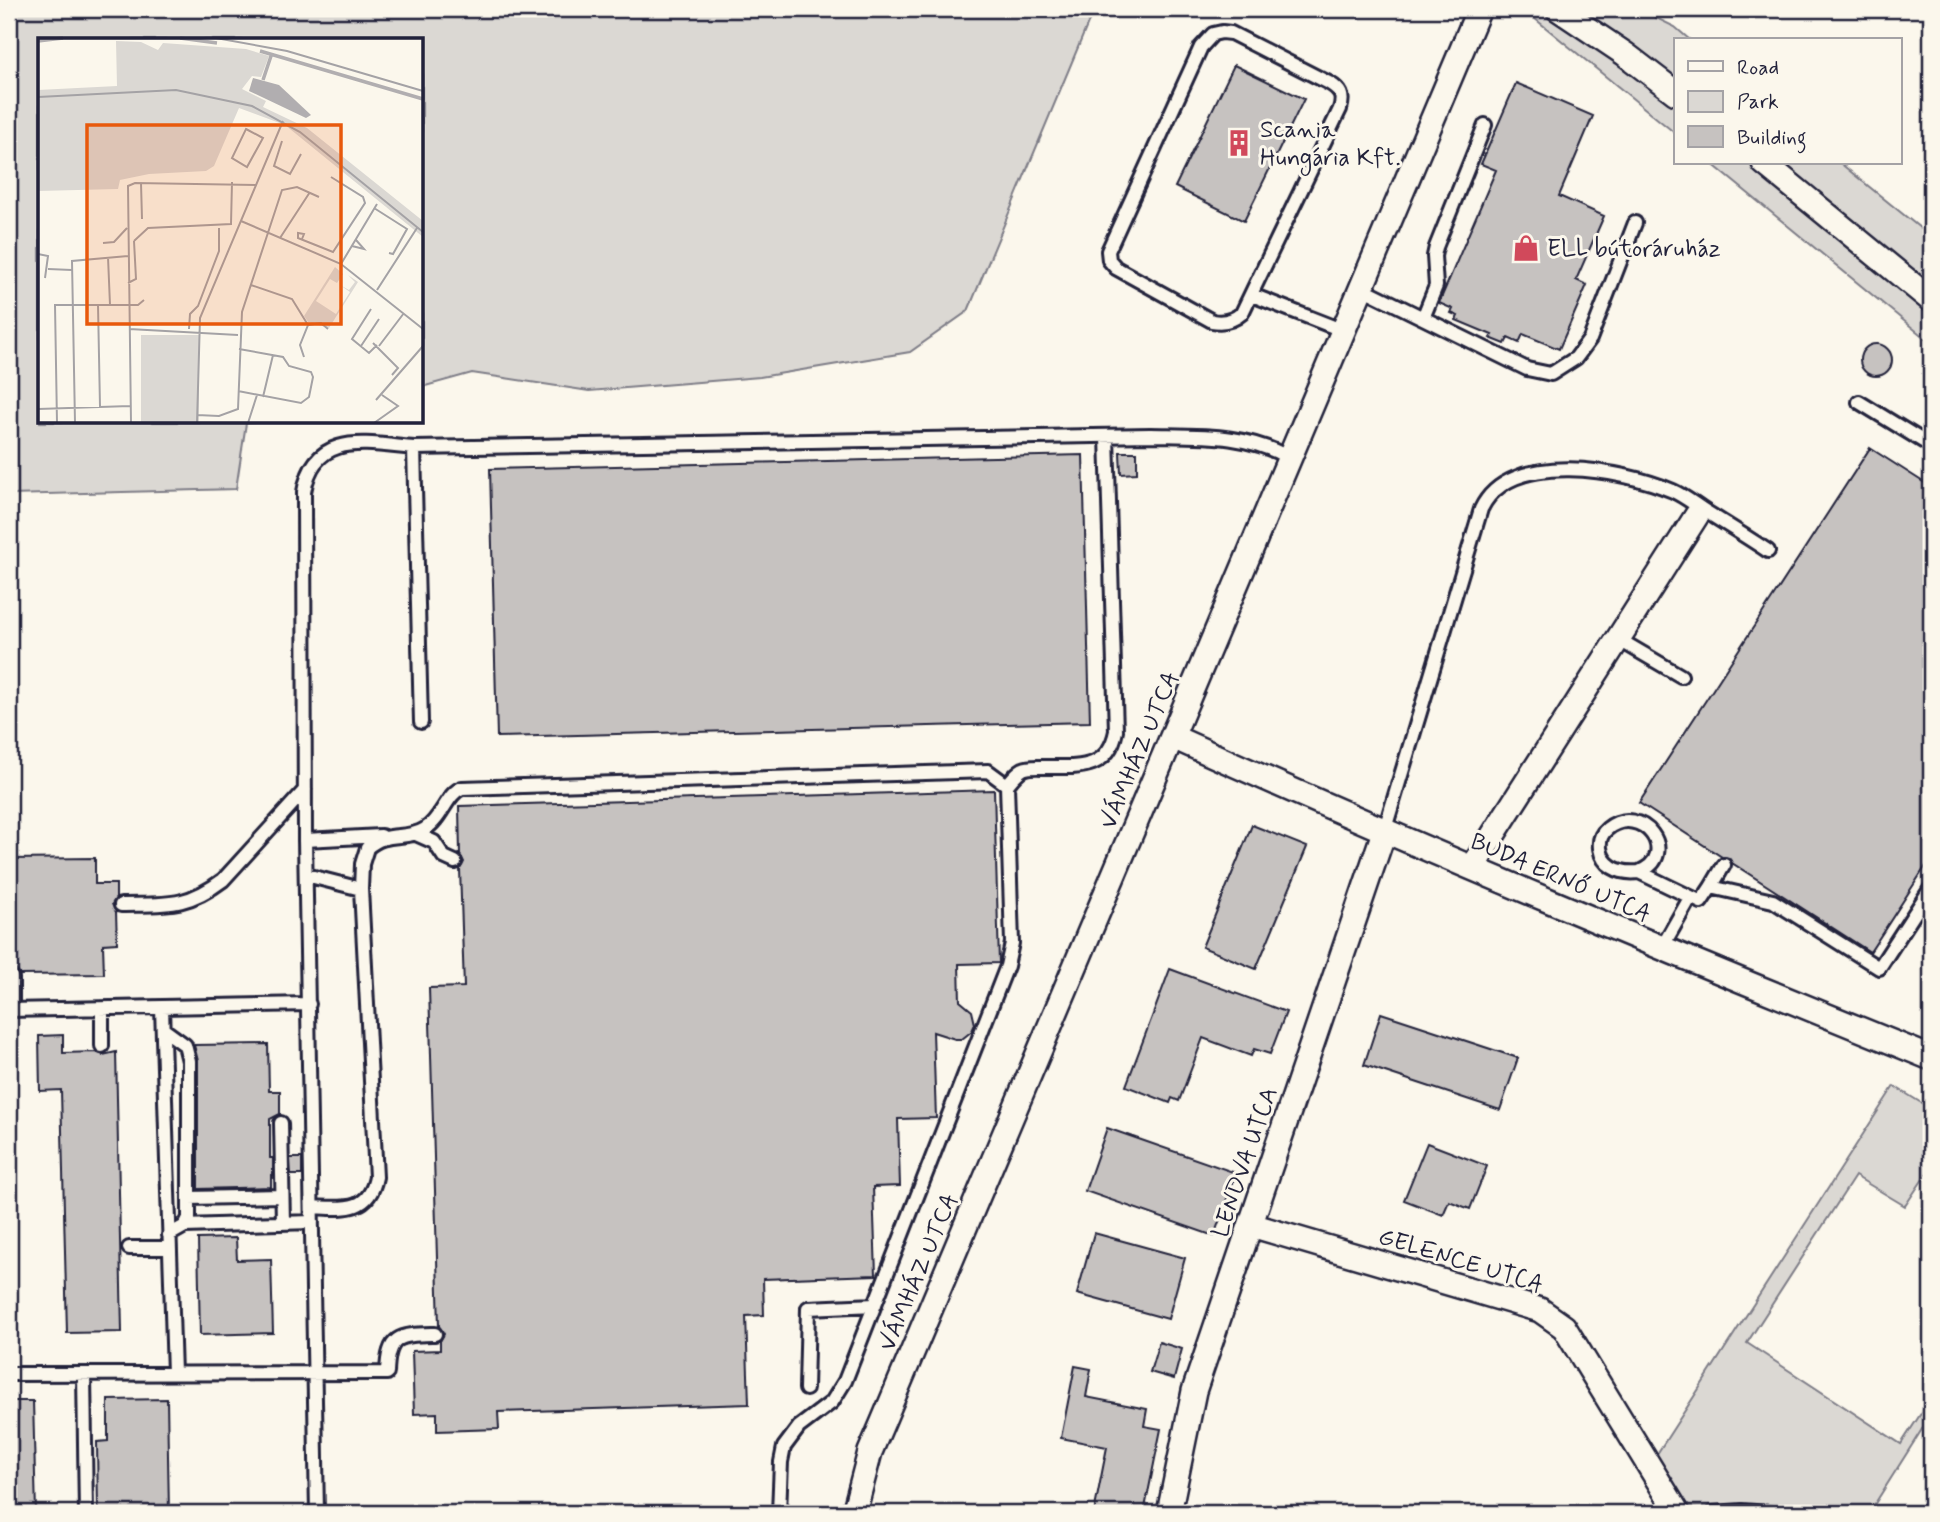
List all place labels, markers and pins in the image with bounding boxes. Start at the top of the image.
place label: Scania Hungária Kft. [1260,115,1400,176]
building icon: Scania Hungária Kft. [1224,128,1254,158]
shop icon: ELL bútoráruház [1511,233,1541,263]
place label: ELL bútoráruház [1547,234,1721,265]

